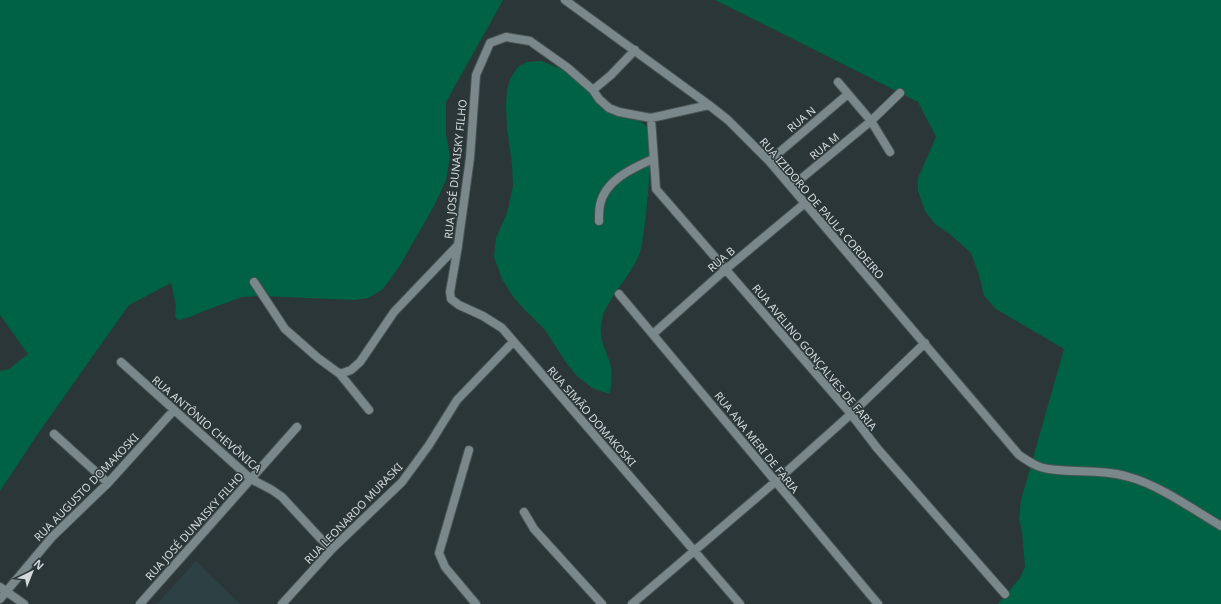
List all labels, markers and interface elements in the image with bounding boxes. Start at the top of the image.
street label: RUA JOSÉ DUNAISKY FILHO [440,98,470,240]
street label: RUA N [784,103,818,135]
street label: RUA M [806,129,842,163]
street label: RUA IZIDORO DE PAULA CORDEIRO [756,134,888,282]
street label: RUA B [704,243,738,275]
street label: RUA AVELINO GONÇALVES DE FARIA [749,281,881,434]
street label: RUA SIMÃO DOMAKOSKI [544,363,640,469]
street label: RUA ANTÔNIO CHEVÔNICA [149,372,266,476]
street label: RUA ANA MERI DE FARIA [711,388,803,497]
street label: RUA AUGUSTO DOMAKOSKI [30,430,142,544]
street label: RUA LEONARDO MURASKI [301,459,406,567]
street label: RUA JOSÉ DUNAISKY FILHO [141,469,247,583]
north arrow [12,552,52,592]
text: N [31,556,48,573]

